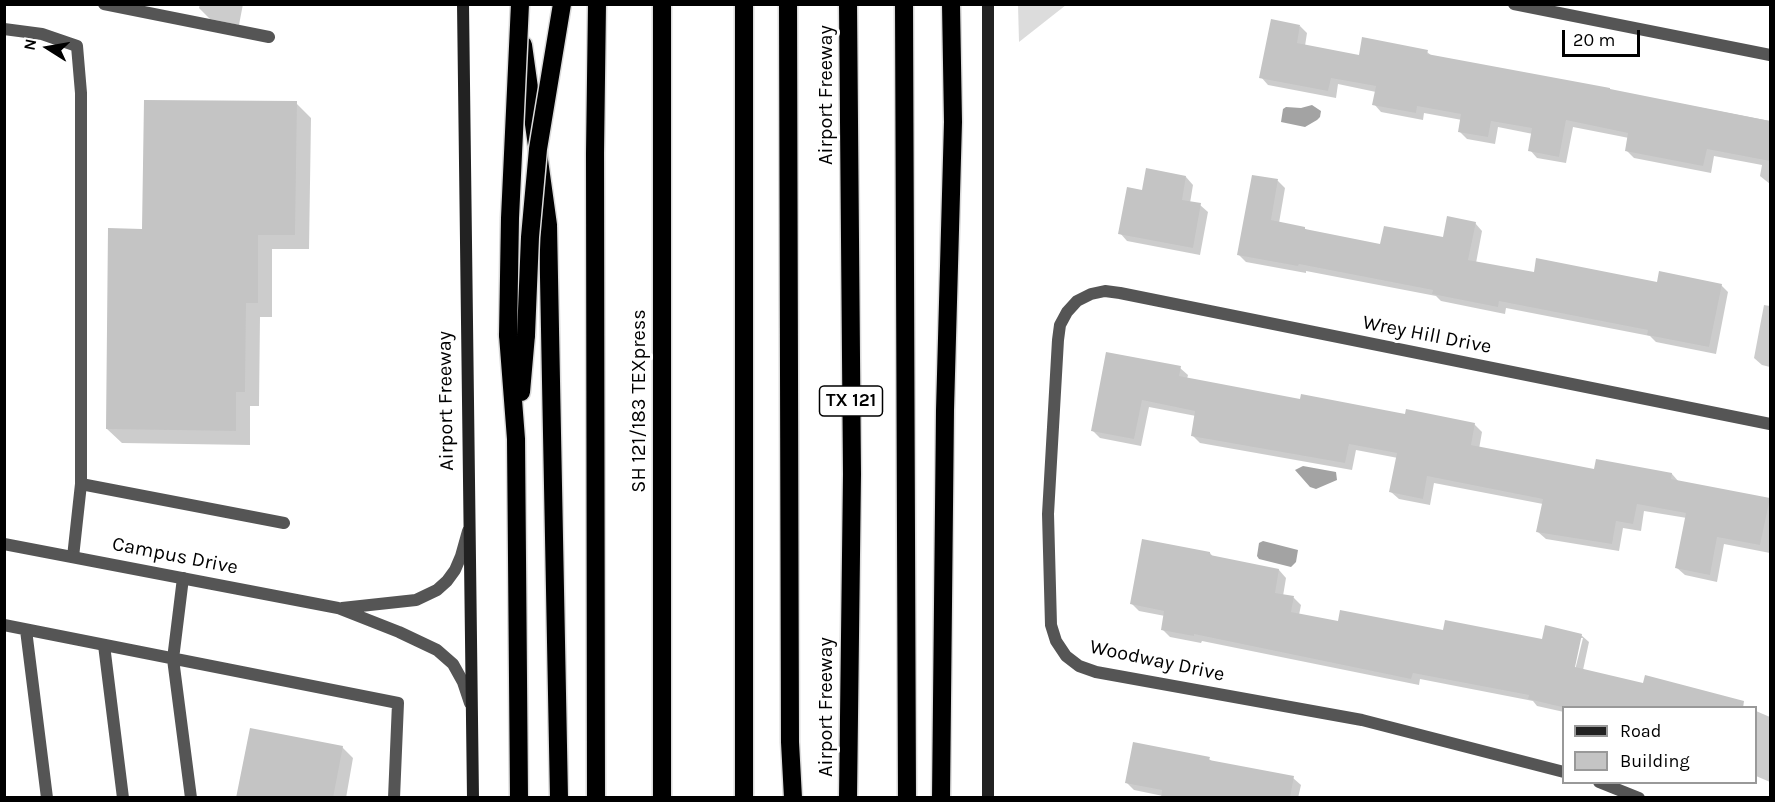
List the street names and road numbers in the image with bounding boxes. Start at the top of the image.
street label: Airport Freeway [814,25,838,165]
street label: SH 121/183 TEXpress [627,309,651,493]
street label: Wrey Hill Drive [1361,311,1493,359]
street label: Airport Freeway [433,331,459,471]
road number: TX 121 [820,386,882,416]
street label: Campus Drive [110,532,240,580]
street label: Woodway Drive [1087,635,1227,687]
street label: Airport Freeway [814,637,838,777]

